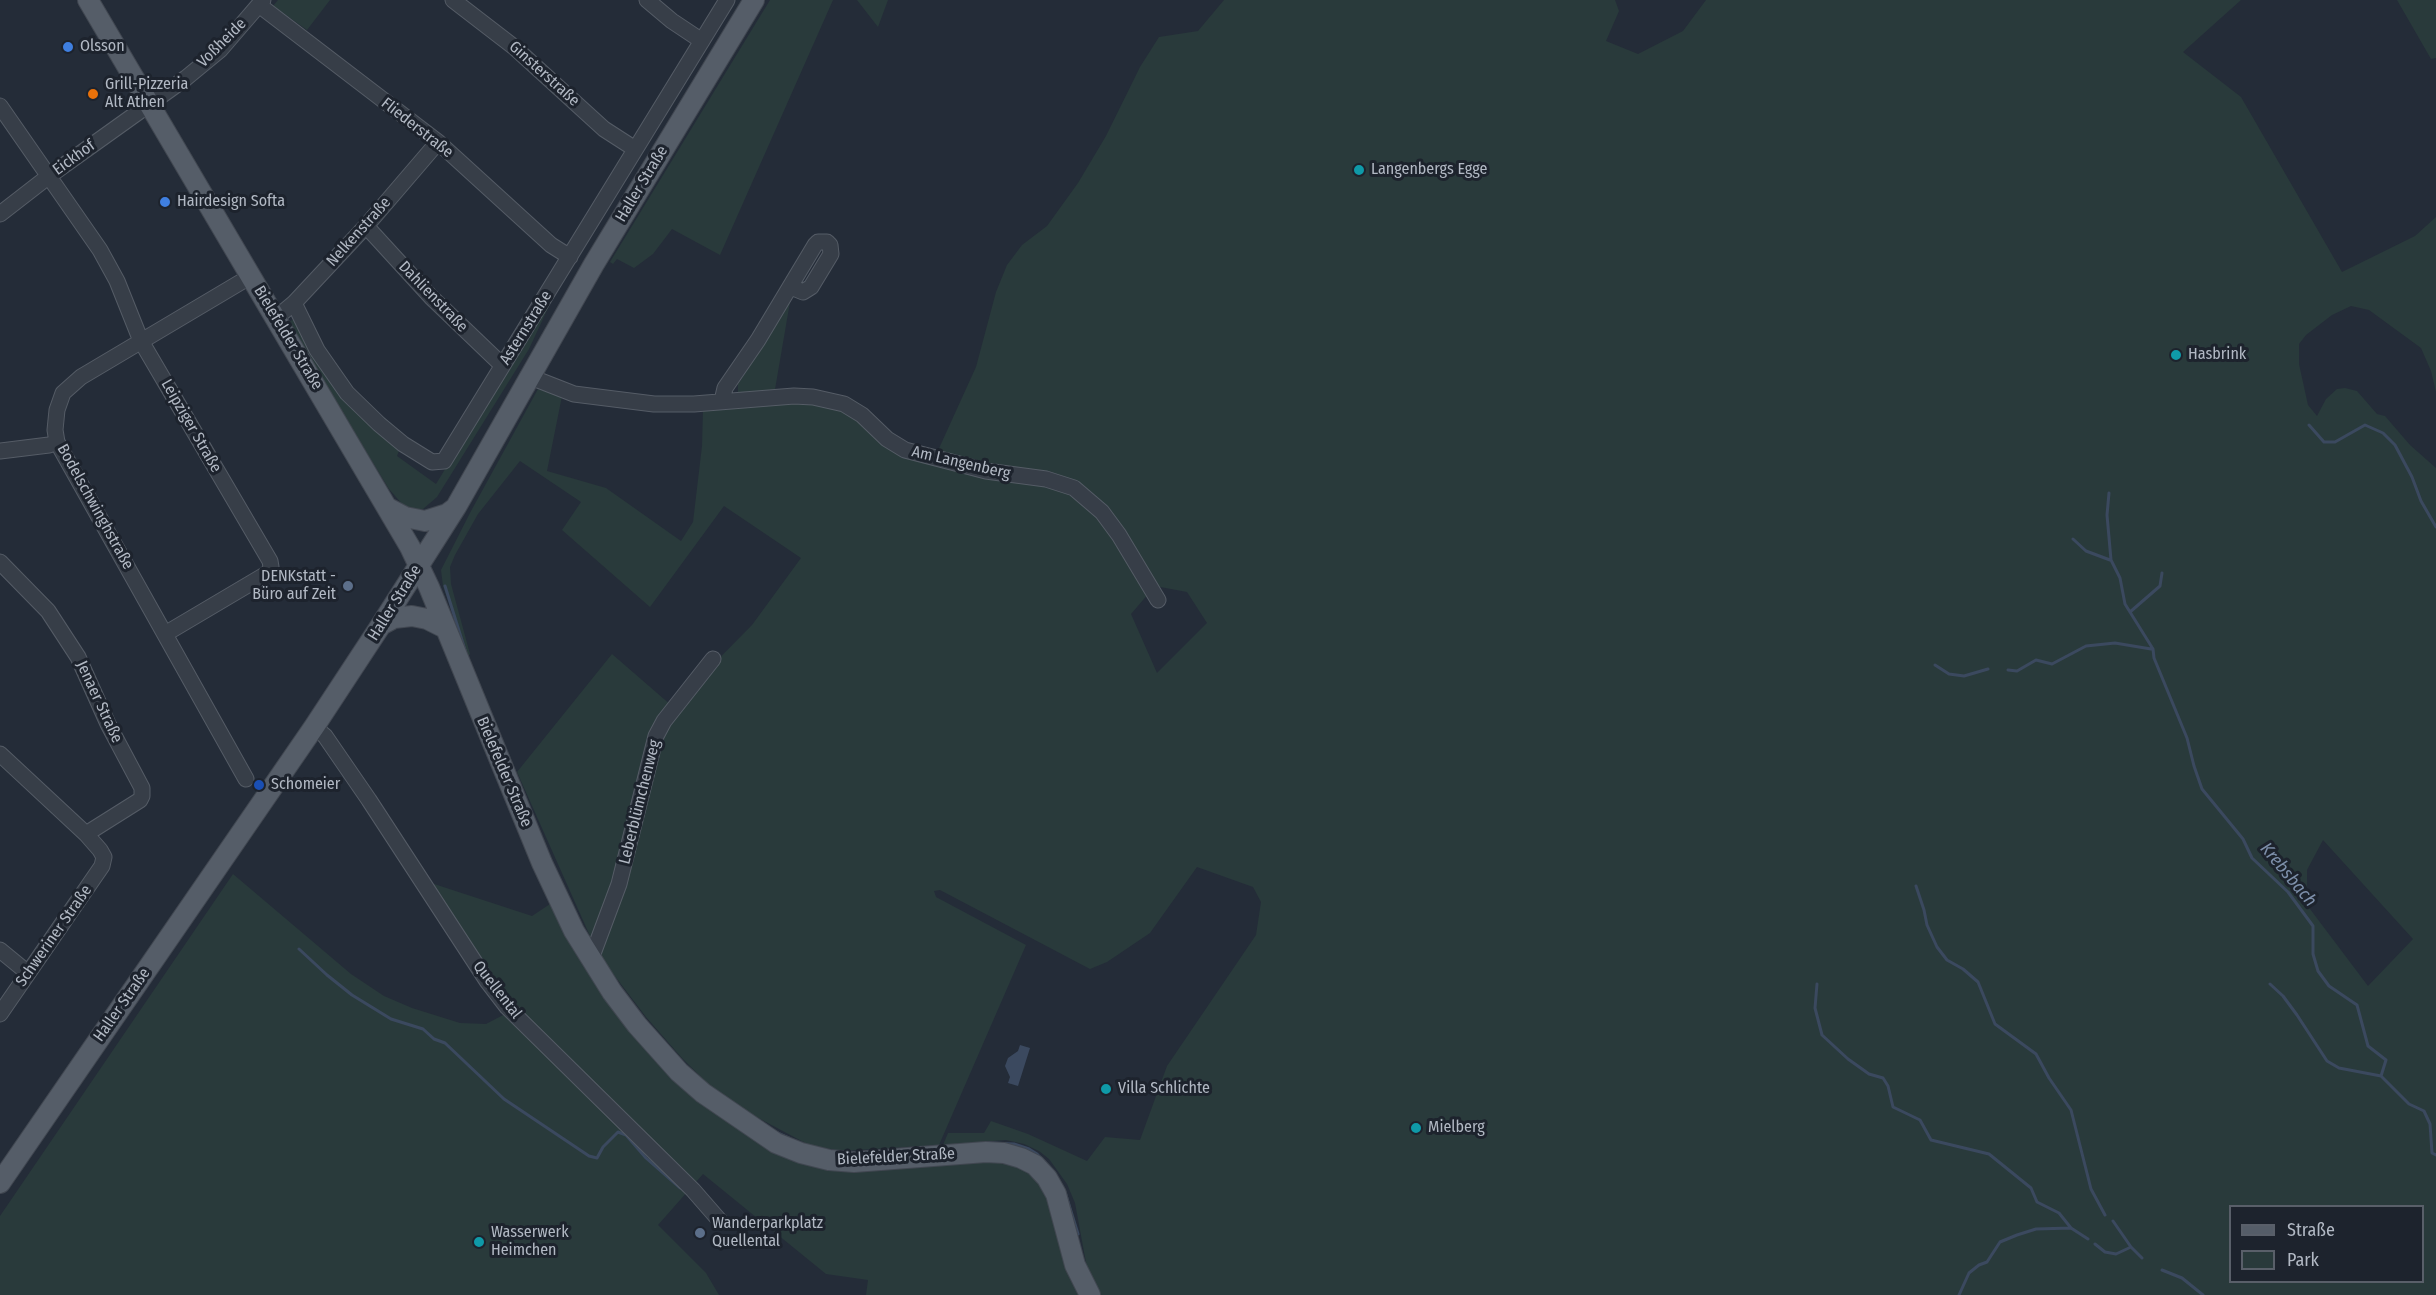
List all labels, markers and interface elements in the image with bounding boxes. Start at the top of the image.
street label: Voßheide [193,14,251,72]
place label: Olsson [80,37,125,57]
street label: Ginsterstraße [505,37,583,111]
marker: Olsson [61,40,75,54]
place label: Grill-Pizzeria Alt Athen [105,75,188,113]
marker: Grill-Pizzeria Alt Athen [86,87,100,101]
street label: Fliederstraße [377,94,457,162]
street label: Eickhof [49,136,99,180]
street label: Haller Straße [612,142,672,226]
place label: Langenbergs Egge [1371,160,1487,180]
marker: Langenbergs Egge [1352,163,1366,177]
place label: Hairdesign Softa [177,192,285,212]
street label: Nelkenstraße [323,193,395,271]
marker: Hairdesign Softa [158,195,172,209]
street label: Dahlienstraße [394,257,472,337]
street label: Bielefelder Straße [249,283,327,393]
street label: Asternstraße [496,287,556,369]
place label: Hasbrink [2188,345,2246,365]
marker: Hasbrink [2169,348,2183,362]
street label: Leipziger Straße [157,376,225,476]
street label: Bodelschwinghstraße [53,441,137,573]
street label: Am Langenberg [910,442,1012,484]
street label: Haller Straße [364,562,426,644]
place label: DENKstatt - Büro auf Zeit [252,567,336,605]
marker: DENKstatt - Büro auf Zeit [341,579,355,593]
street label: Jenaer Straße [72,658,126,746]
street label: Bielefelder Straße [472,714,536,830]
street label: Leberblümchenweg [615,738,665,866]
place label: Schomeier [271,775,340,795]
marker: Schomeier [252,778,266,792]
water label: Krebsbach [2255,839,2321,911]
street label: Schweriner Straße [12,882,96,990]
street label: Quellental [468,957,526,1023]
street label: Haller Straße [90,964,154,1046]
place label: Villa Schlichte [1118,1079,1210,1099]
marker: Villa Schlichte [1099,1082,1113,1096]
place label: Mielberg [1428,1118,1485,1138]
marker: Mielberg [1409,1121,1423,1135]
street label: Bielefelder Straße [837,1144,955,1170]
legend [2229,1205,2424,1283]
place label: Wanderparkplatz Quellental [712,1214,823,1252]
text: Straße [2287,1219,2335,1241]
place label: Wasserwerk Heimchen [491,1223,569,1261]
marker: Wanderparkplatz Quellental [693,1226,707,1240]
marker: Wasserwerk Heimchen [472,1235,486,1249]
text: Park [2287,1249,2319,1271]

